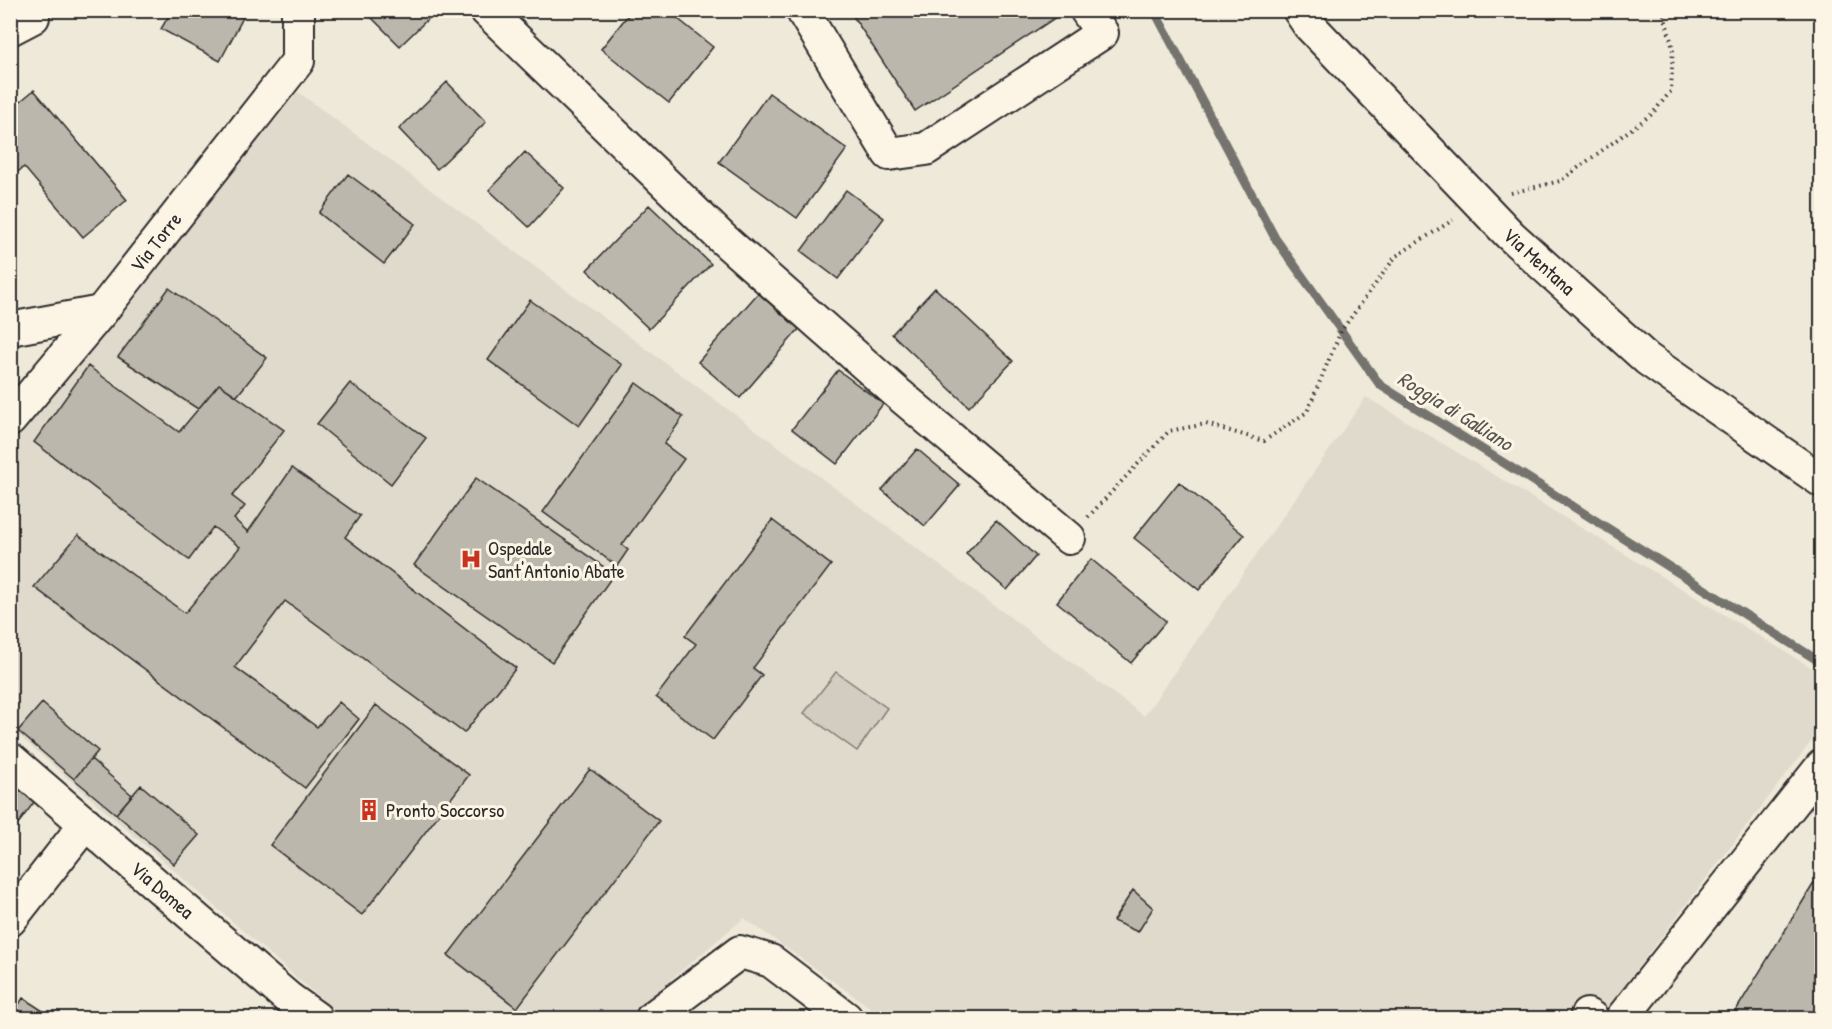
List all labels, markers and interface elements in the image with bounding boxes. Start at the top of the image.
street label: Via Torre [123,206,187,277]
street label: Via Mentana [1498,221,1582,301]
water label: Roggia di Galliano [1392,364,1520,458]
place label: Ospedale Sant'Antonio Abate [488,534,625,584]
hospital icon: Ospedale Sant'Antonio Abate [459,547,483,571]
place label: Pronto Soccorso [386,796,504,823]
building icon: Pronto Soccorso [357,798,381,822]
street label: Via Domea [125,855,200,924]

